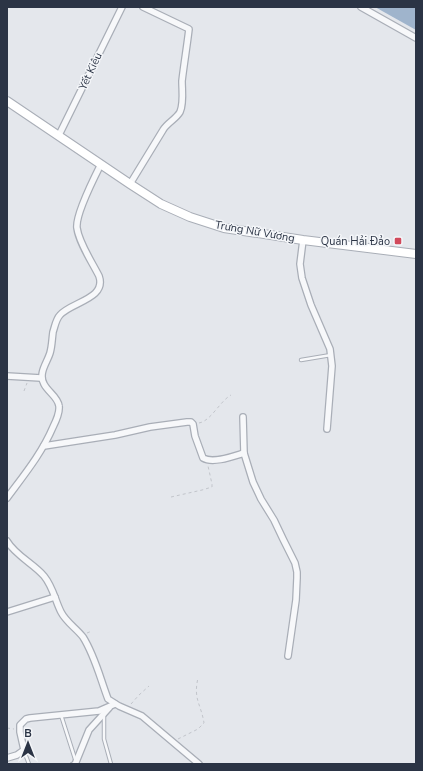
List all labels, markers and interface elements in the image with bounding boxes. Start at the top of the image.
street label: Yết Kiêu [75,50,106,93]
street label: Trưng Nữ Vương [214,217,296,246]
place label: Quán Hải Đảo [321,234,390,249]
marker: Quán Hải Đảo [393,236,403,246]
north arrow [8,723,48,763]
text: B [24,726,32,741]

